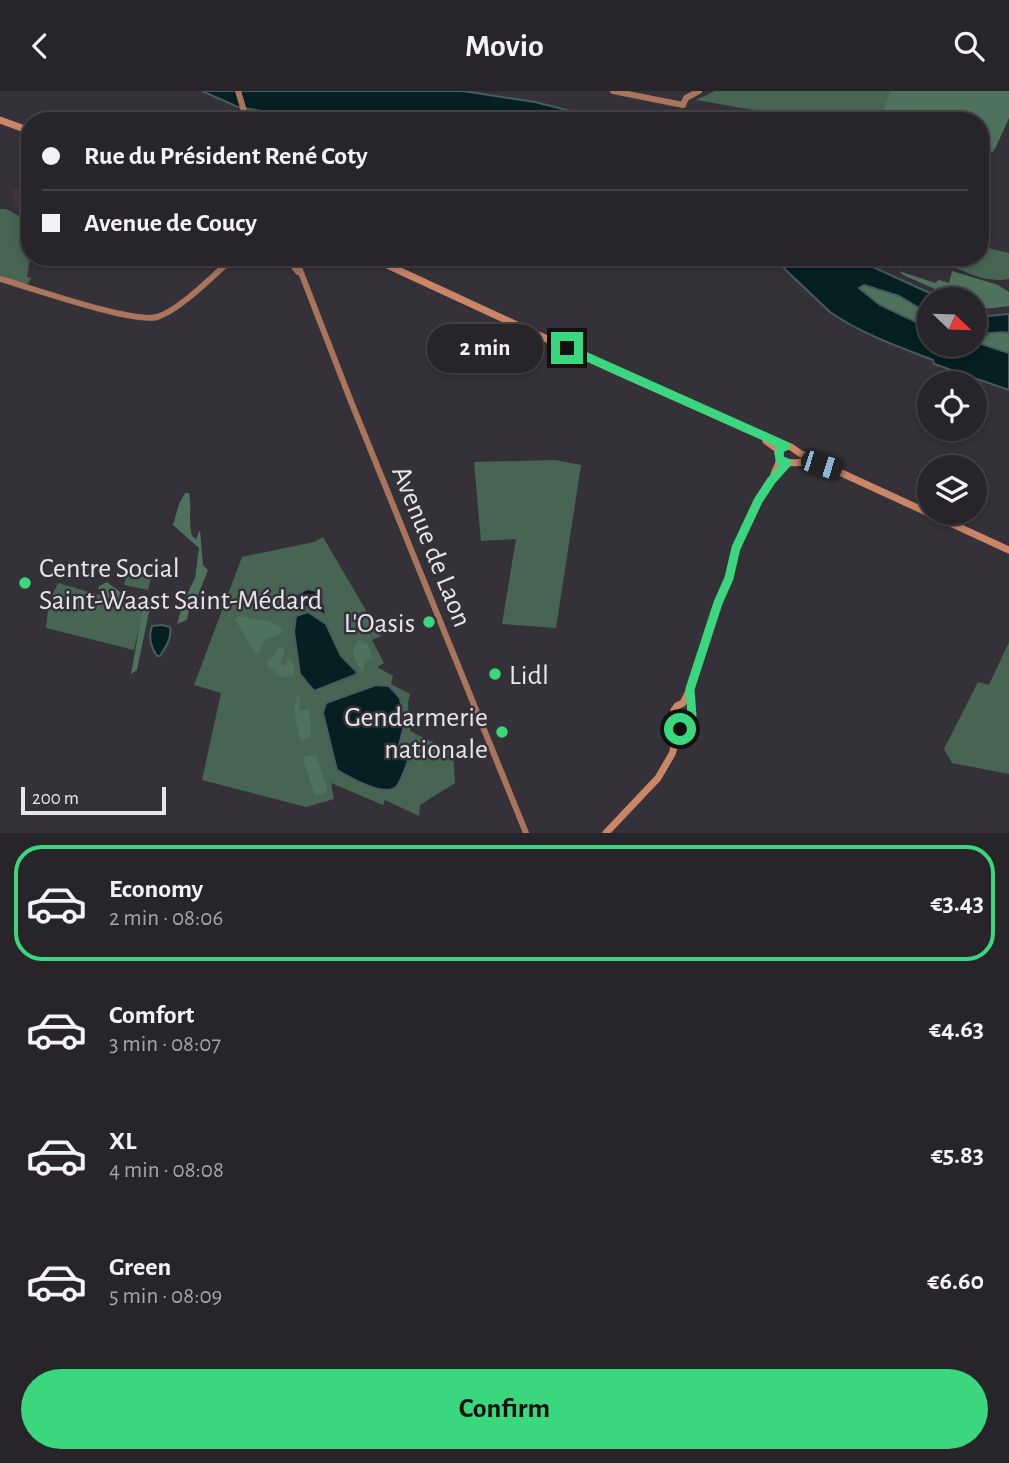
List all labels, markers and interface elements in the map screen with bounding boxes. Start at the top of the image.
icon: back [21,27,59,65]
icon: search [950,27,988,65]
text: Movio [465,30,544,62]
text: Rue du Président René Coty [84,143,368,169]
text: Avenue de Coucy [84,210,257,236]
north arrow [917,287,987,357]
map controls [917,287,987,525]
callout: 2 min [427,323,542,373]
route end [551,332,583,364]
text: 2 min [459,337,511,360]
button: locate [917,371,987,441]
car [798,449,845,481]
button: layers [917,455,987,525]
street label: Avenue de Laon [386,462,476,631]
place label: Centre Social Saint-Waast Saint-Médard [39,555,322,615]
marker: Centre Social Saint-Waast Saint-Médard [17,575,33,591]
place label: L'Oasis [344,610,415,638]
marker: L'Oasis [421,614,437,630]
place label: Lidl [509,662,549,690]
marker: Lidl [487,666,503,682]
place label: Gendarmerie nationale [344,704,488,764]
route start [664,713,696,745]
marker: Gendarmerie nationale [494,724,510,740]
scale bar [21,784,166,816]
text: 200 m [32,789,79,808]
icon: car [25,872,88,935]
text: Economy [109,876,203,902]
text: €3.43 [930,890,984,916]
text: 2 min · 08:06 [109,907,223,930]
icon: car [25,998,88,1061]
text: Comfort [109,1002,194,1028]
text: €4.63 [929,1016,984,1042]
text: 3 min · 08:07 [109,1033,221,1056]
icon: car [25,1124,88,1187]
text: XL [109,1128,136,1154]
text: €5.83 [931,1142,984,1168]
text: 4 min · 08:08 [109,1159,224,1182]
icon: car [25,1250,88,1313]
text: Green [109,1254,171,1280]
text: €6.60 [927,1268,984,1294]
text: 5 min · 08:09 [109,1285,222,1308]
button: Confirm [21,1369,988,1449]

